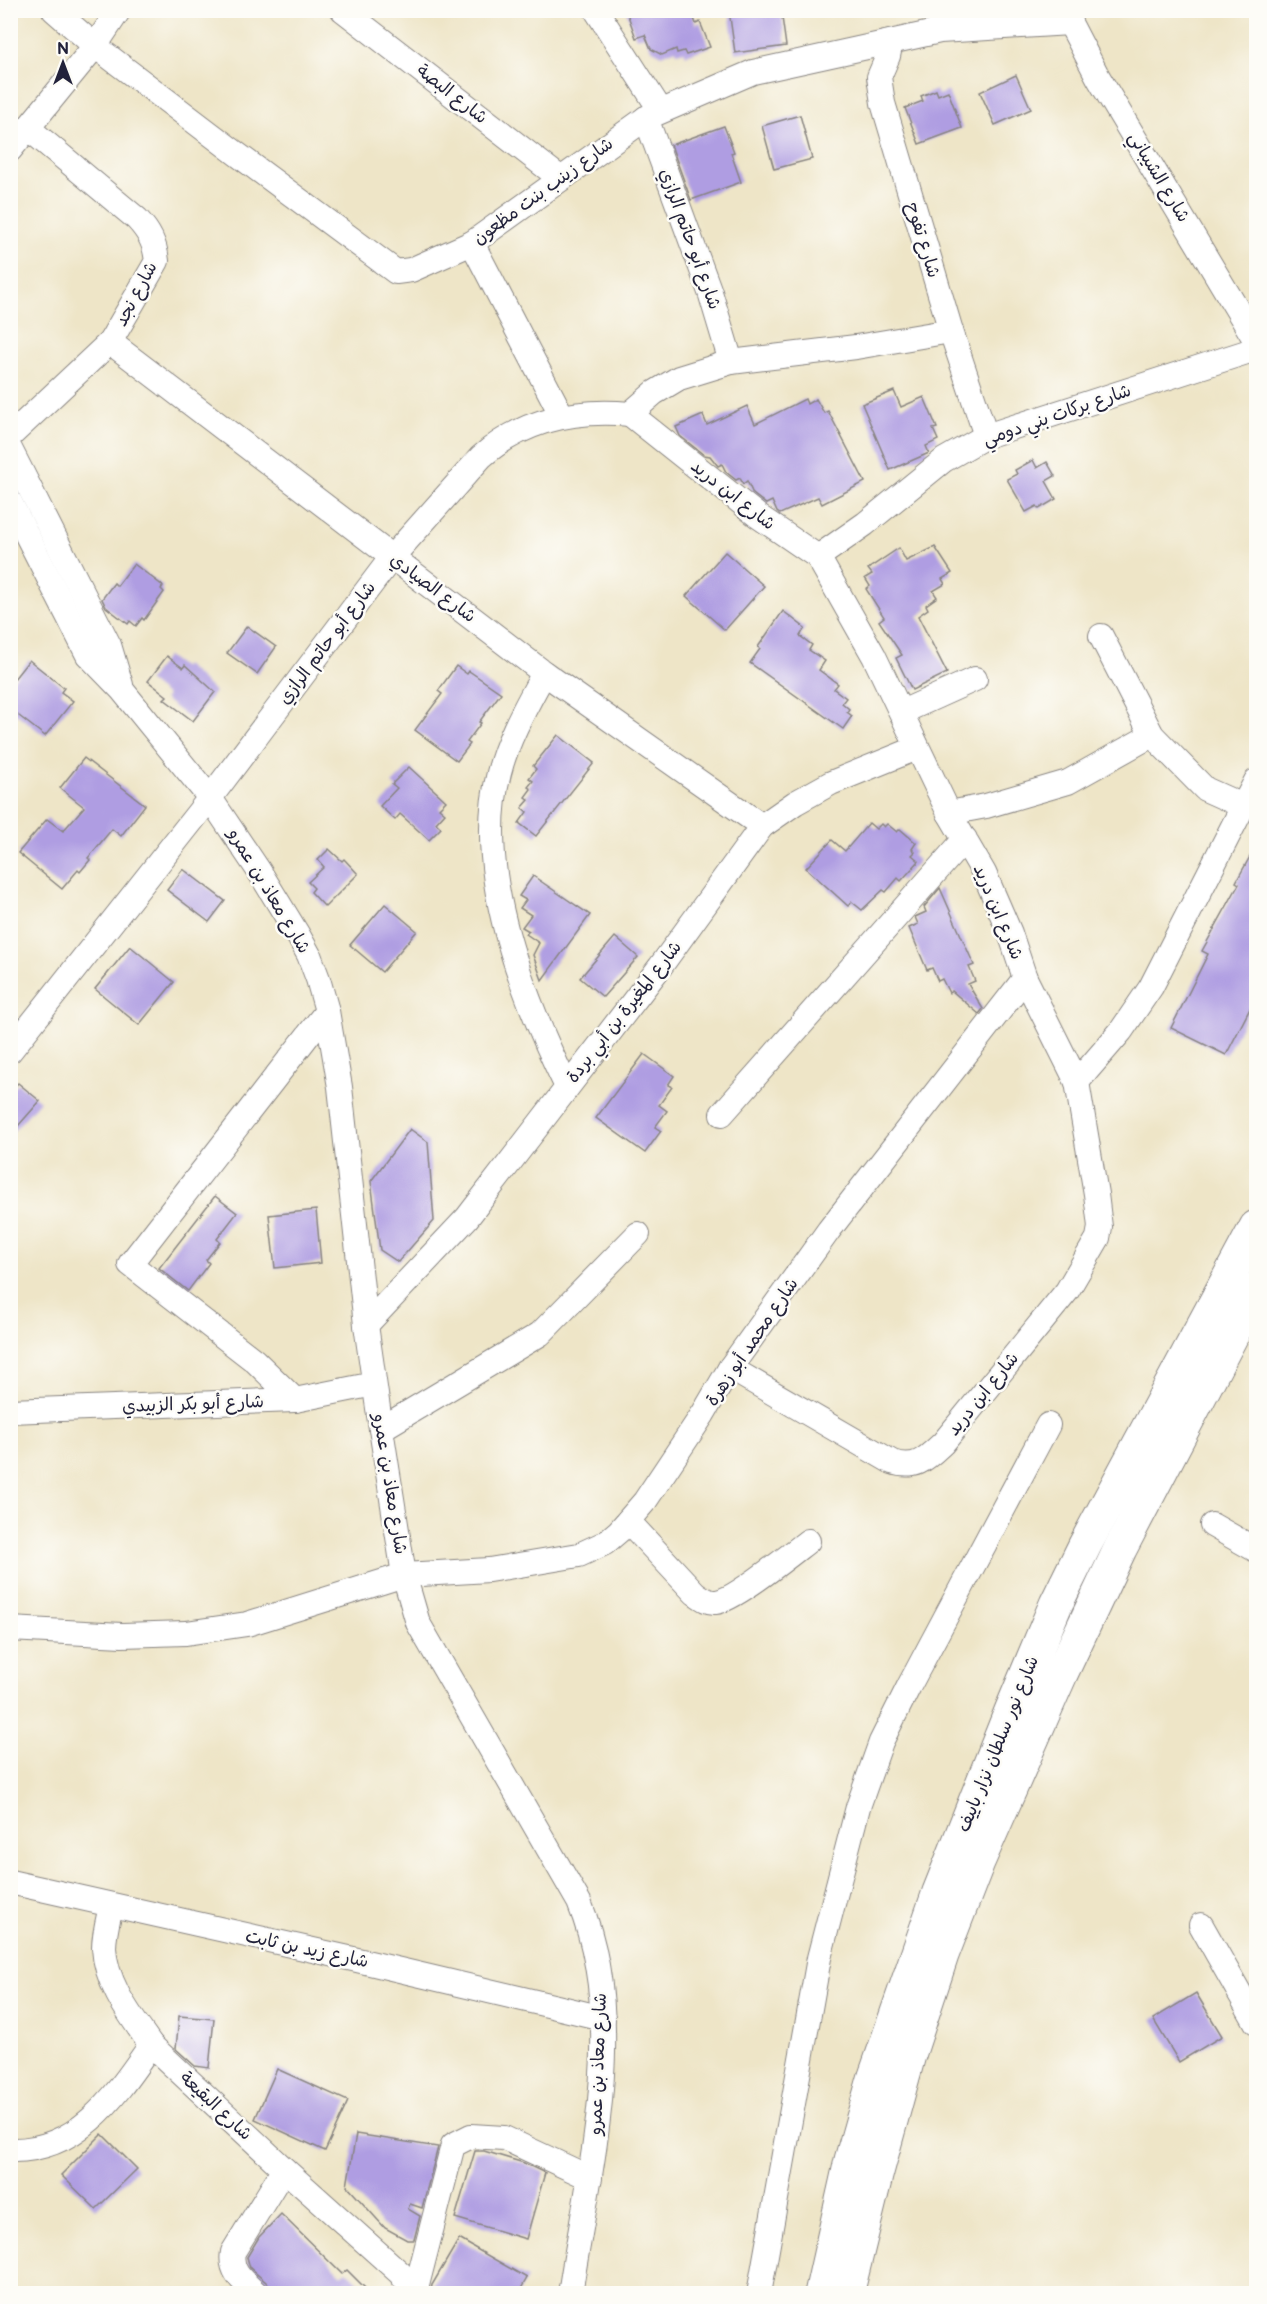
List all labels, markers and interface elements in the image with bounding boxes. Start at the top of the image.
north arrow [33,33,93,93]
text: N [57,40,69,59]
street label: شارع البصة [412,60,492,129]
street label: شارع الشيباني [1120,128,1194,229]
street label: شارع زينب بنت مظعون [469,133,618,250]
street label: شارع أبو حاتم الرازي [652,166,725,313]
street label: شارع تفوح [901,200,944,281]
street label: شارع نجد [110,258,163,330]
street label: شارع بركات بني دومي [980,380,1136,455]
street label: شارع ابن دريد [686,456,779,535]
street label: شارع الصيادي [385,549,480,629]
street label: شارع أبو حاتم الرازي [274,577,382,710]
street label: شارع معاذ بن عمرو [221,823,315,958]
street label: شارع ابن دريد [968,861,1027,963]
street label: شارع المغيرة بن أبي بردة [562,937,690,1090]
street label: شارع محمد أبو زهرة [701,1274,803,1411]
street label: شارع ابن دريد [943,1348,1024,1441]
street label: شارع أبو بكر الزبيدي [122,1391,264,1419]
street label: شارع معاذ بن عمرو [367,1410,411,1556]
street label: شارع نور سلطان نزار باييف [953,1653,1044,1836]
street label: شارع زيد بن ثابت [243,1926,371,1973]
street label: شارع معاذ بن عمرو [585,1993,612,2137]
street label: شارع البقيعة [175,2067,256,2145]

